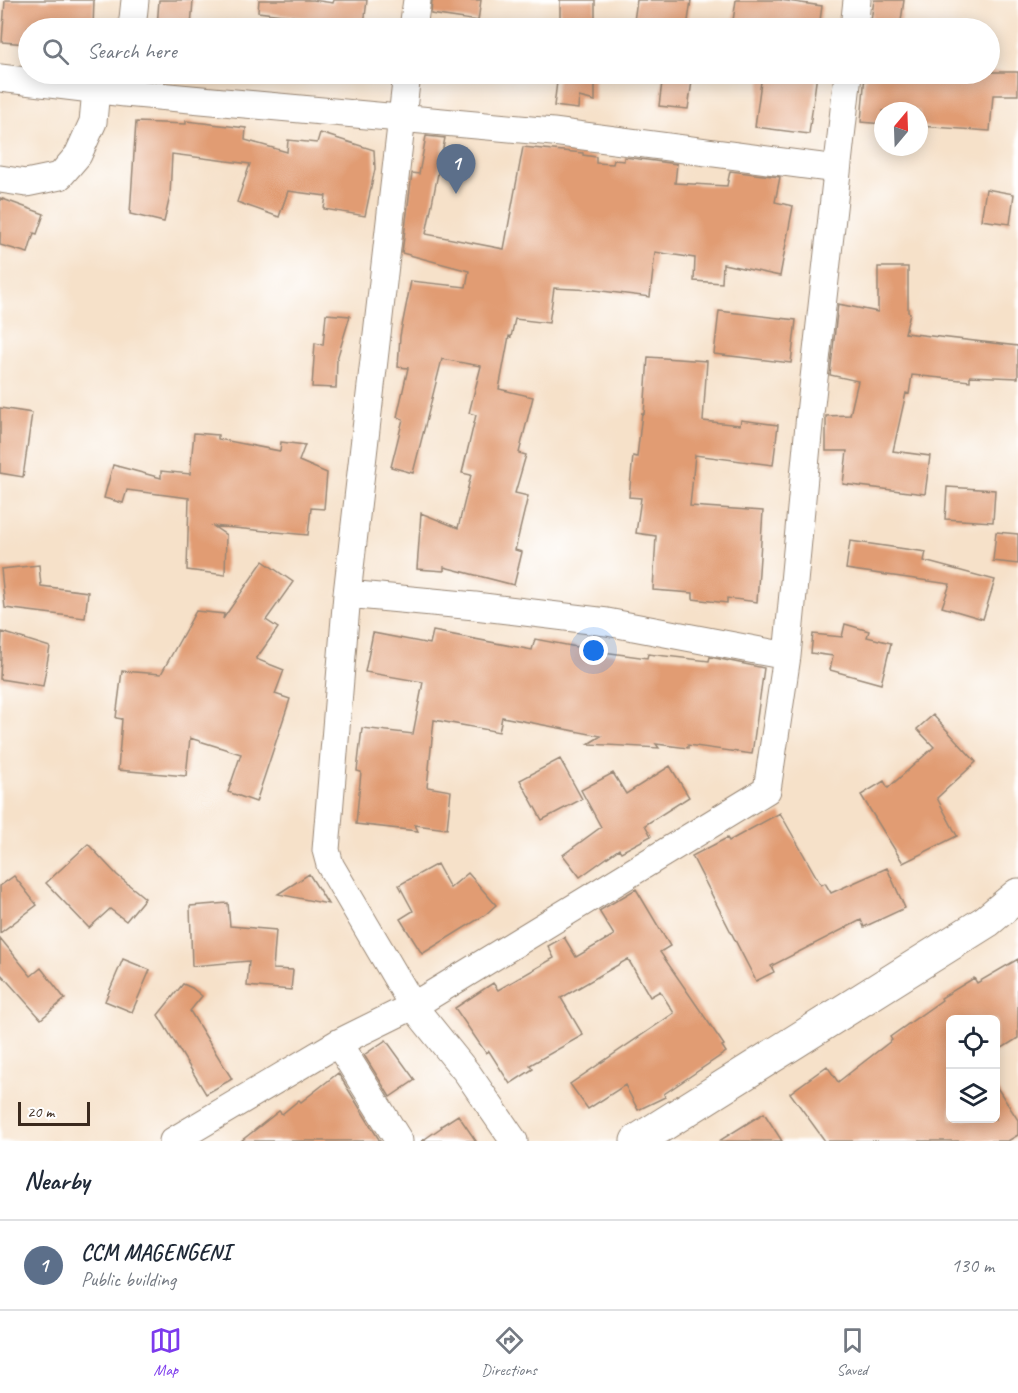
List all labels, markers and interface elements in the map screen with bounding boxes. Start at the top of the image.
search box [18,18,1000,84]
icon: search [39,35,72,68]
text: Search here [87,37,177,65]
north arrow [874,102,928,156]
pin: 1 [436,144,476,194]
your location [579,636,608,665]
map controls [946,1015,1000,1123]
button: locate [946,1015,1000,1069]
button: layers [946,1069,1000,1123]
scale bar [18,1099,90,1126]
text: 20 m [27,1102,54,1122]
text: Nearby [24,1164,89,1197]
text: CCM MAGENGENI [81,1239,230,1267]
text: 1 [39,1253,48,1278]
text: 130 m [951,1253,994,1278]
text: Public building [81,1267,176,1292]
tab: Map [149,1324,182,1380]
tab: Directions [481,1324,537,1380]
tab: Saved [836,1324,869,1380]

